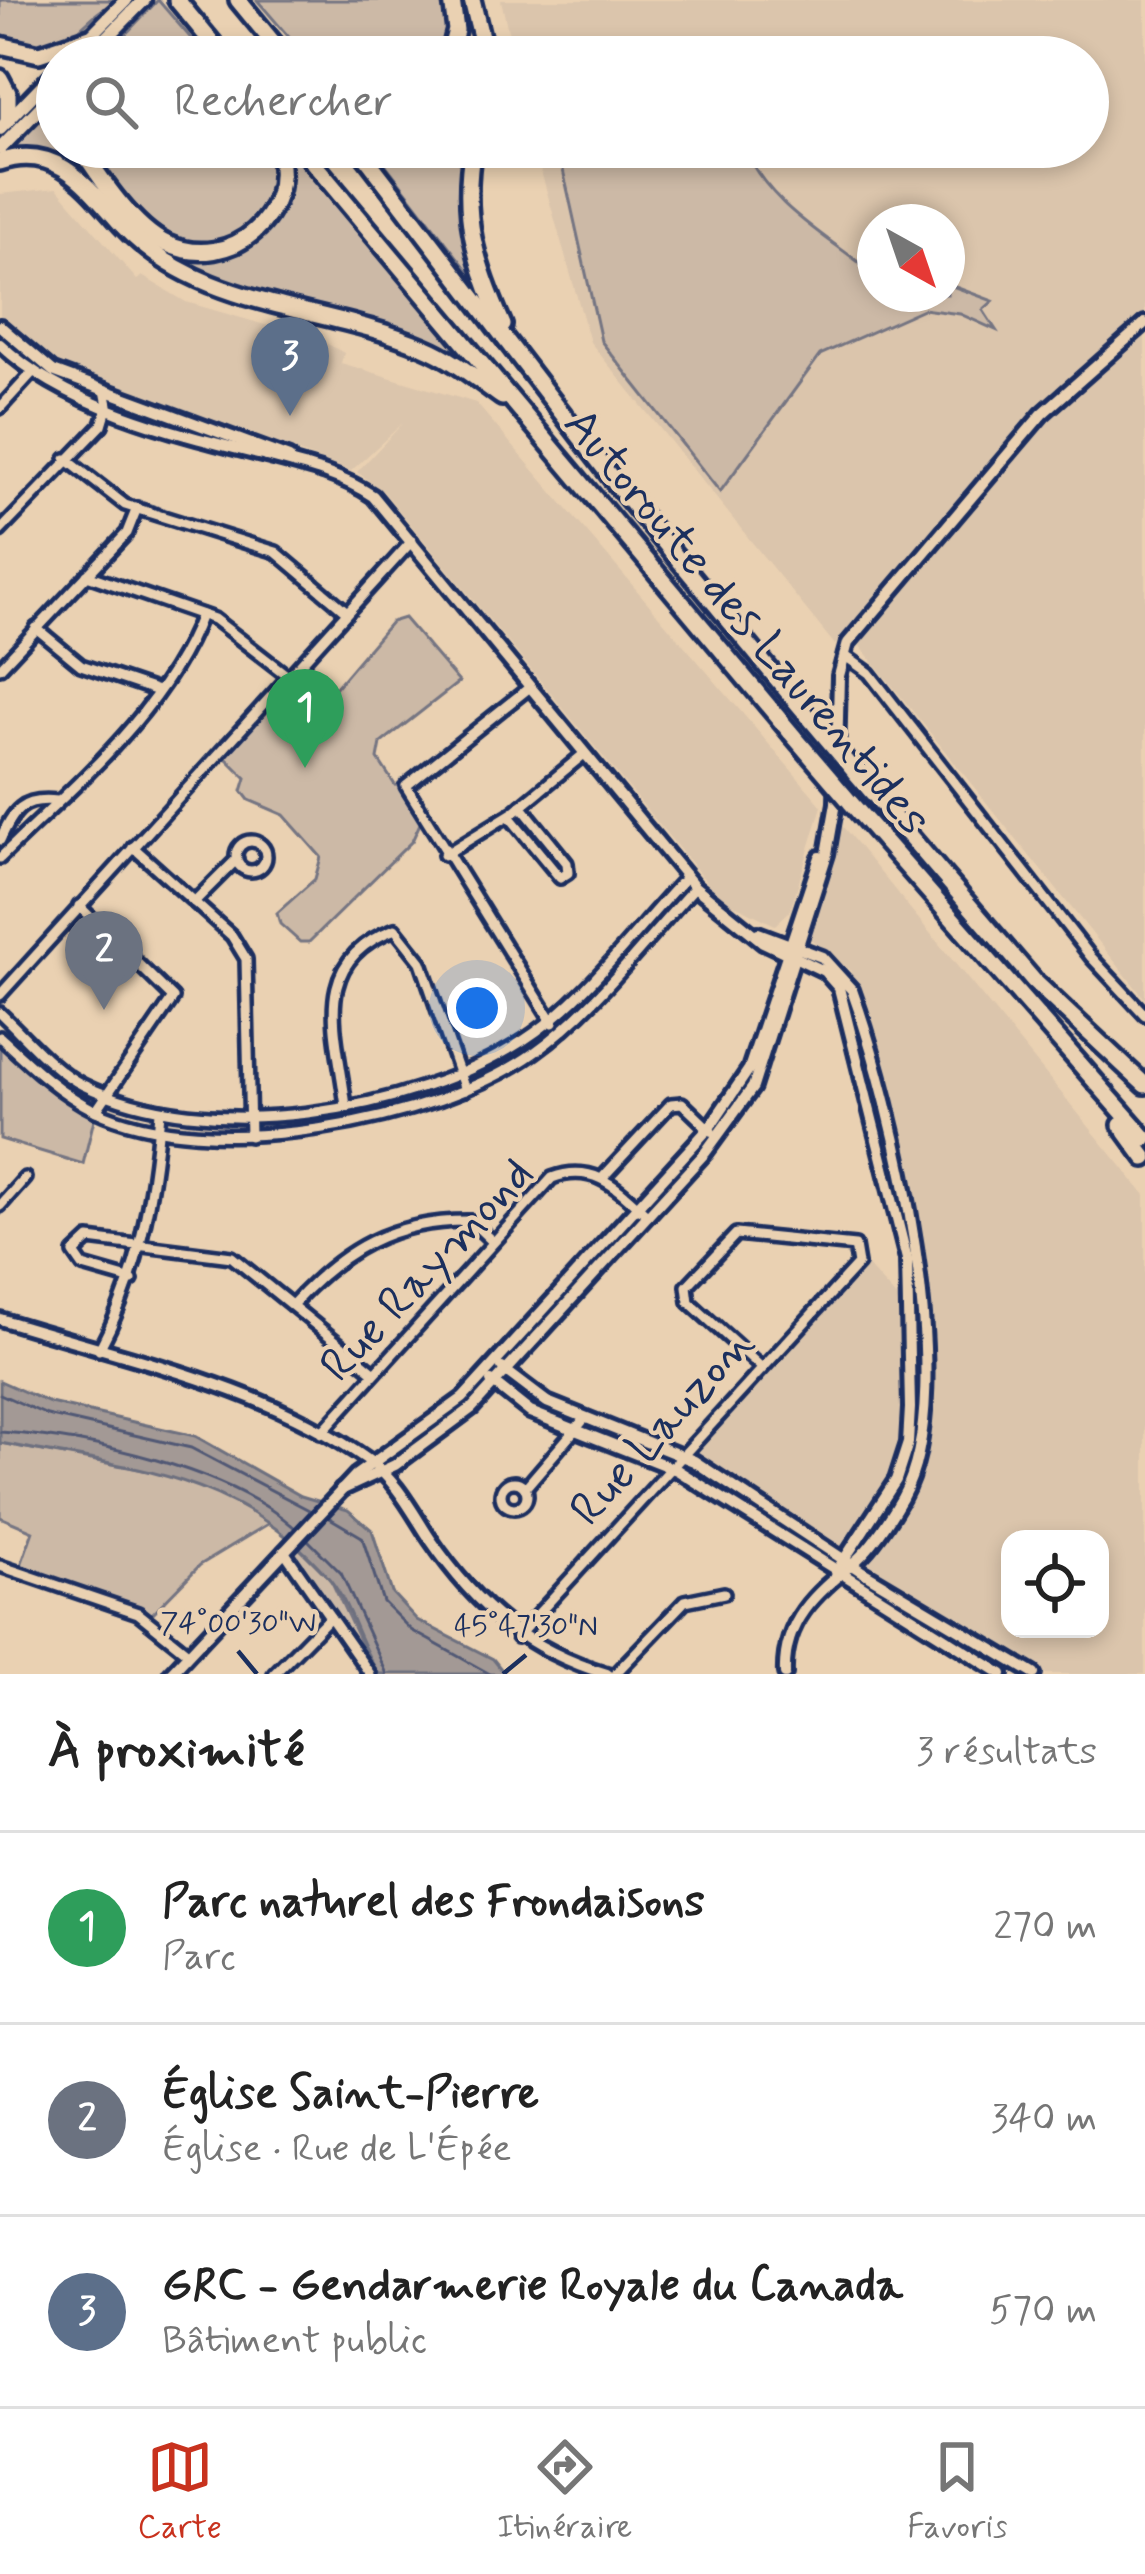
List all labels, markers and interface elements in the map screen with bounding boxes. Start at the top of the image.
search box [36,36,1109,168]
icon: search [78,69,144,135]
text: Rechercher [174,73,393,132]
north arrow [857,204,965,312]
pin: 3 [251,317,329,416]
street label: Autoroute des Laurentides [548,395,944,850]
pin: 1 [266,669,344,768]
pin: 2 [65,911,143,1010]
your location [447,978,507,1038]
street label: Rue Raymond [307,1144,548,1397]
street label: Rue Lauzon [556,1314,769,1540]
map controls [1001,1530,1109,1638]
button: locate [1001,1530,1109,1638]
text: 74°00'30"W [160,1604,316,1643]
text: 45°47'30"N [454,1607,598,1646]
text: À proximité [48,1719,304,1785]
text: 3 résultats [916,1727,1097,1778]
text: Parc naturel des Frondaisons [162,1873,705,1932]
text: 1 [78,1902,96,1953]
text: 270 m [993,1902,1097,1953]
text: Parc [162,1932,236,1983]
text: Église Saint-Pierre [162,2065,539,2124]
text: 2 [77,2094,97,2145]
text: 340 m [991,2094,1097,2145]
text: Église · Rue de L'Épée [162,2124,512,2175]
text: GRC - Gendarmerie Royale du Canada [162,2257,903,2316]
text: 3 [78,2286,96,2337]
text: 570 m [989,2286,1097,2337]
text: Bâtiment public [162,2316,427,2367]
tab: Carte [137,2434,222,2550]
tab: Itinéraire [497,2434,632,2550]
tab: Favoris [907,2434,1008,2550]

